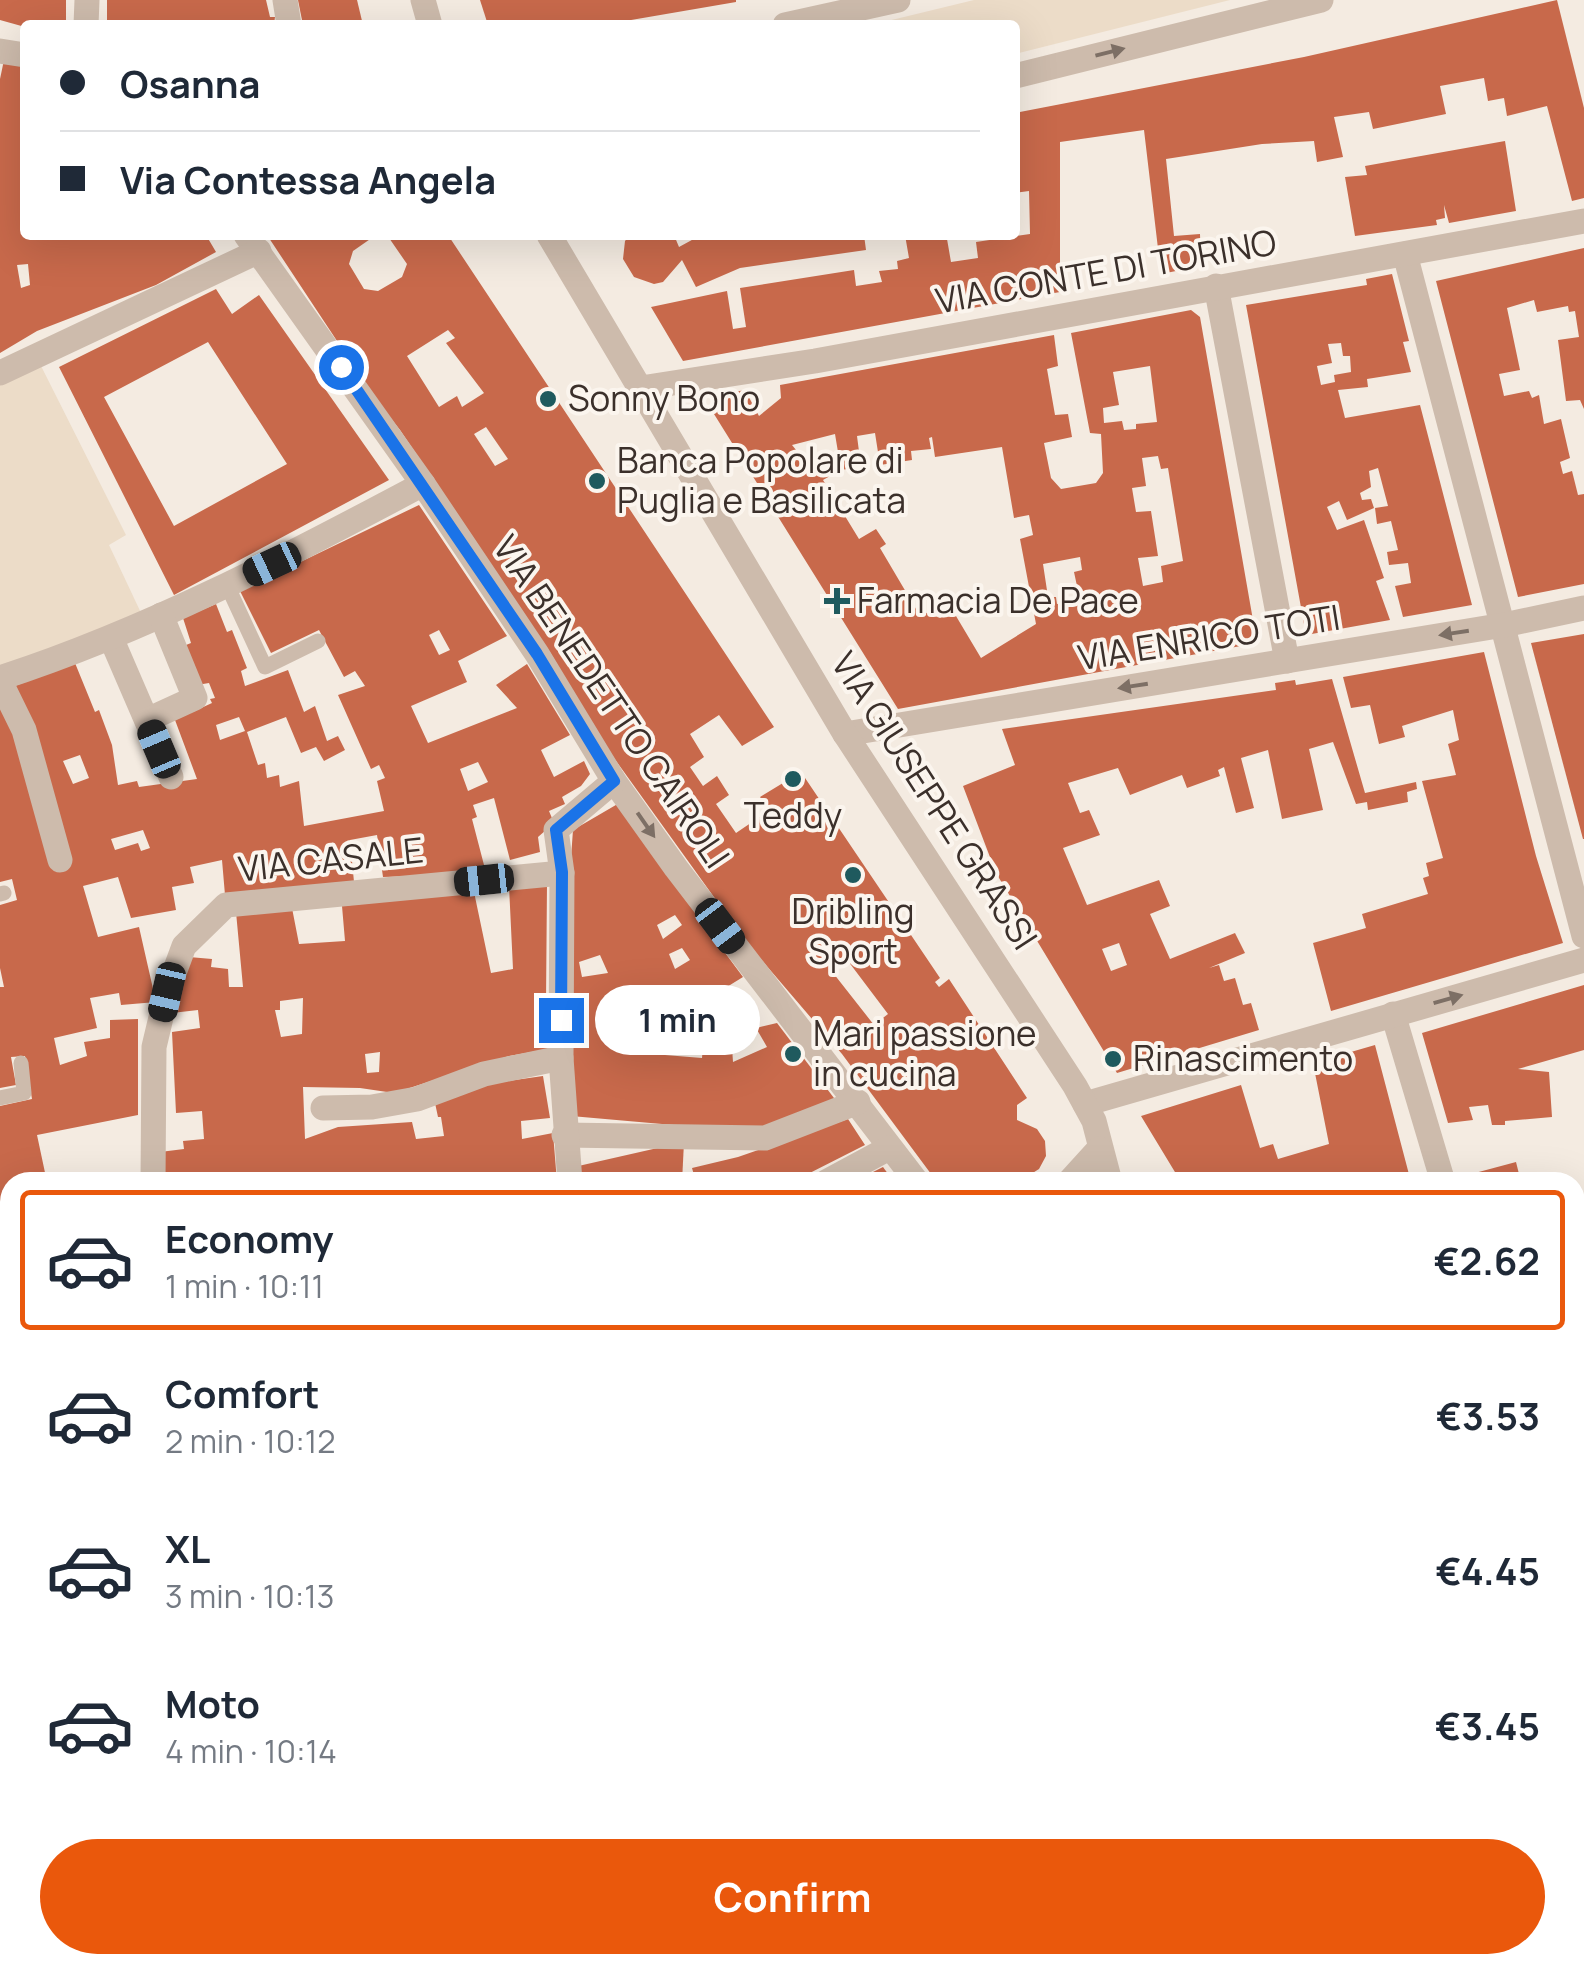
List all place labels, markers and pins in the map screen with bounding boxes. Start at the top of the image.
place label: Sonny Bono [568,374,760,422]
marker: Sonny Bono [537,388,559,410]
place label: Banca Popolare di Puglia e Basilicata [617,436,906,524]
marker: Banca Popolare di Puglia e Basilicata [586,470,608,492]
place label: Farmacia De Pace [857,576,1139,624]
marker: Farmacia De Pace [826,590,848,612]
marker: Teddy [782,768,804,790]
place label: Teddy [744,791,842,839]
marker: Dribling Sport [842,864,864,886]
place label: Dribling Sport [792,887,914,975]
place label: Mari passione in cucina [813,1009,1037,1097]
place label: Rinascimento [1133,1034,1353,1082]
marker: Mari passione in cucina [782,1043,804,1065]
marker: Rinascimento [1102,1048,1124,1070]

